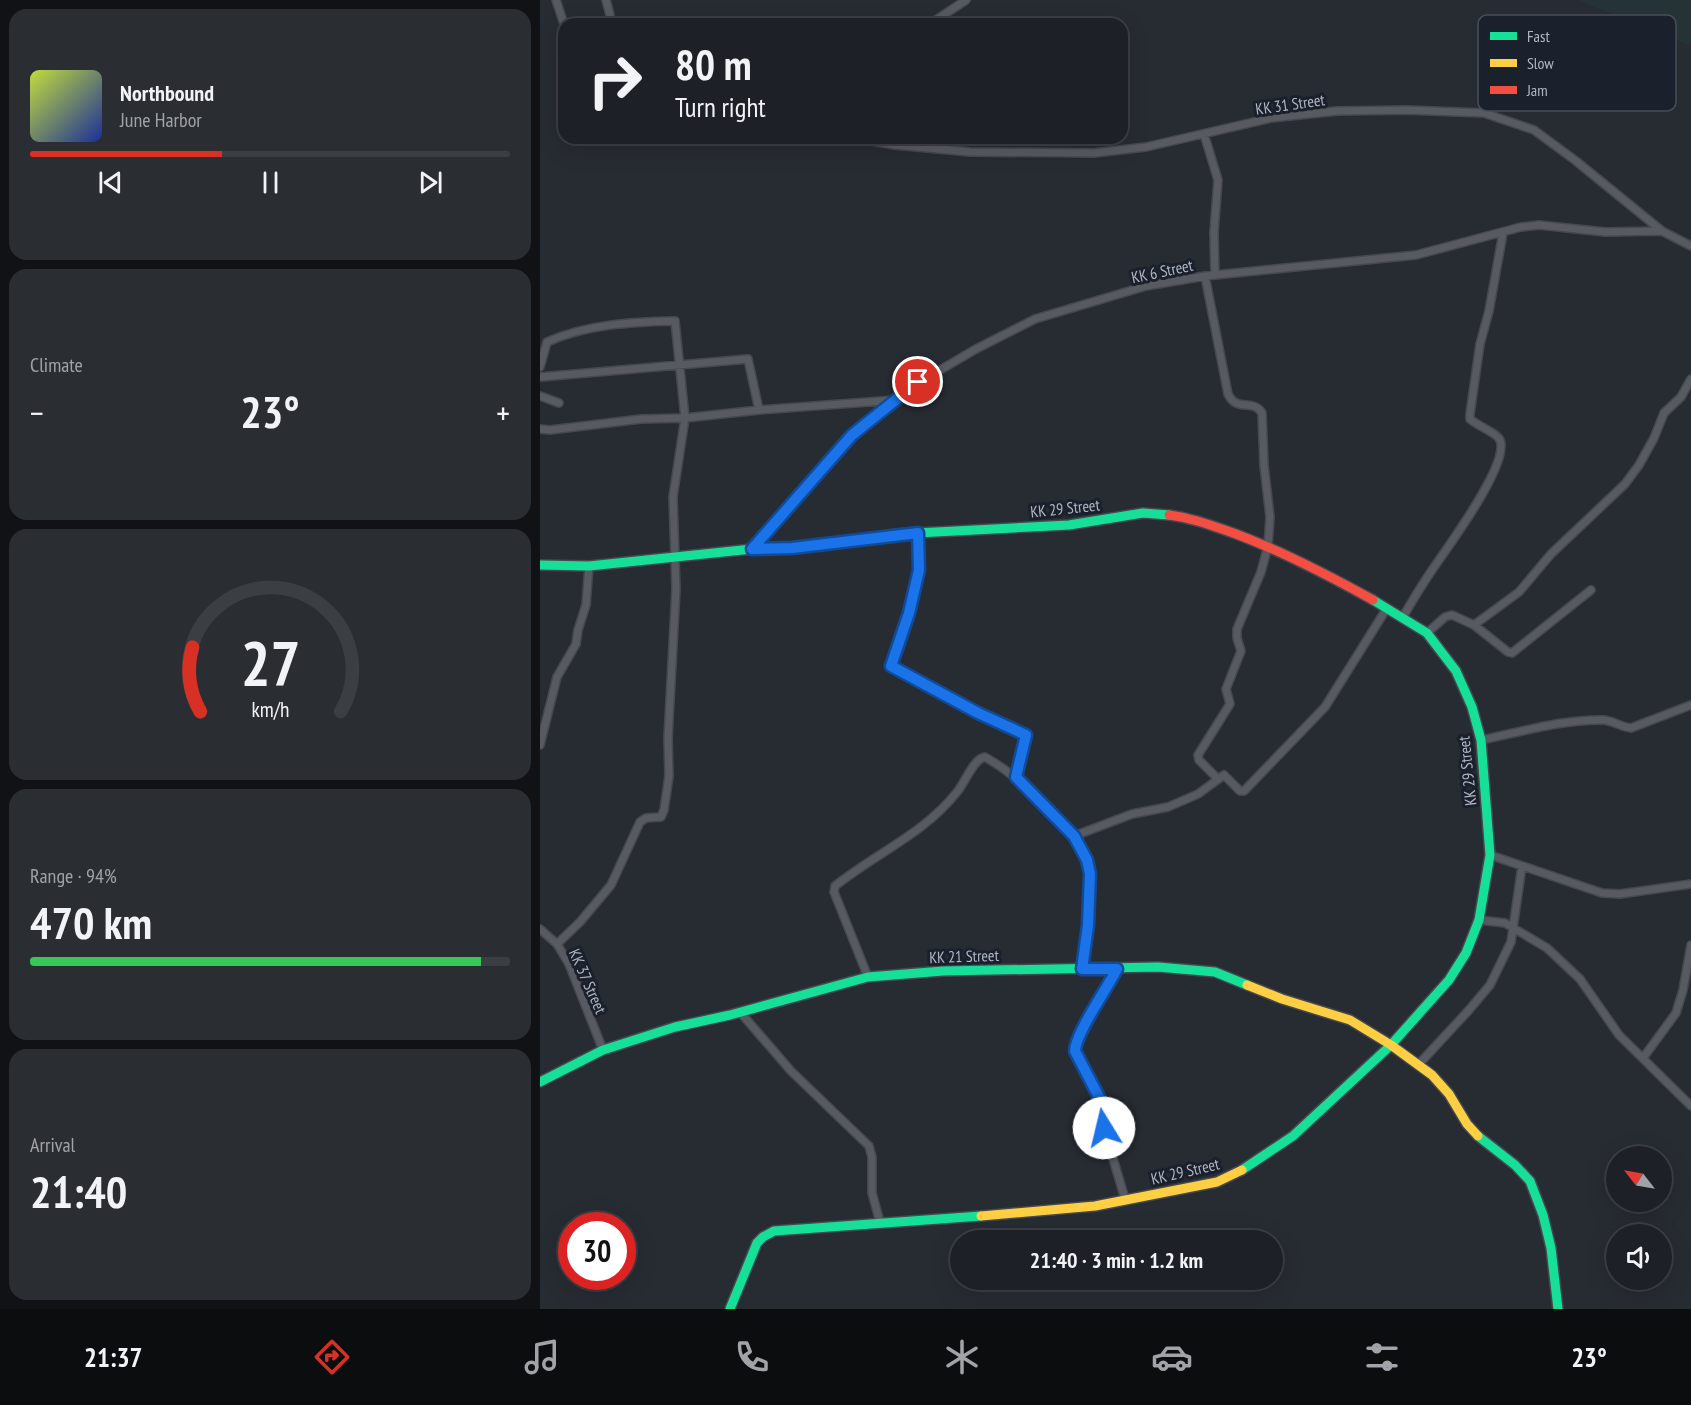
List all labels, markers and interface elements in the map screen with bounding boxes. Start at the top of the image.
legend [1478,15,1676,111]
text: Fast [1527,26,1550,46]
text: 80 m [675,37,752,92]
icon: right [576,42,654,120]
text: Slow [1527,53,1554,73]
text: Northbound [120,79,214,107]
text: Jam [1526,80,1548,100]
street label: KK 31 Street [1254,89,1326,119]
text: Turn right [675,90,766,124]
text: June Harbor [120,107,202,133]
icon: previous [94,166,127,199]
icon: pause [254,166,287,199]
icon: next [414,166,447,199]
street label: KK 6 Street [1129,255,1195,287]
text: Climate [30,352,83,378]
pin [892,356,943,407]
icon: arrive [901,365,934,398]
text: 23° [240,382,300,440]
text: − [30,391,44,434]
text: + [496,391,510,434]
street label: KK 29 Street [1029,494,1101,522]
text: 27 [240,622,300,703]
text: km/h [251,695,289,723]
street label: KK 29 Street [1453,735,1481,807]
text: Range · 94% [30,863,117,889]
text: 470 km [30,893,152,951]
street label: KK 37 Street [565,945,611,1017]
street label: KK 21 Street [929,945,1000,967]
position arrow [1072,1096,1136,1160]
text: Arrival [30,1132,75,1158]
north arrow [1606,1146,1672,1212]
map controls [1606,1146,1672,1290]
street label: KK 29 Street [1149,1153,1222,1189]
text: 21:40 [30,1162,127,1220]
speed limit sign: 30 [558,1212,636,1290]
button: sound [1606,1224,1672,1290]
text: 21:40 · 3 min · 1.2 km [1030,1246,1203,1274]
icon: directions [311,1336,353,1378]
icon: music [521,1336,563,1378]
icon: phone [731,1336,773,1378]
icon: climate [941,1336,983,1378]
icon: car [1151,1336,1193,1378]
icon: filters [1361,1336,1403,1378]
text: 21:37 [84,1340,142,1374]
text: 23° [1571,1340,1607,1374]

